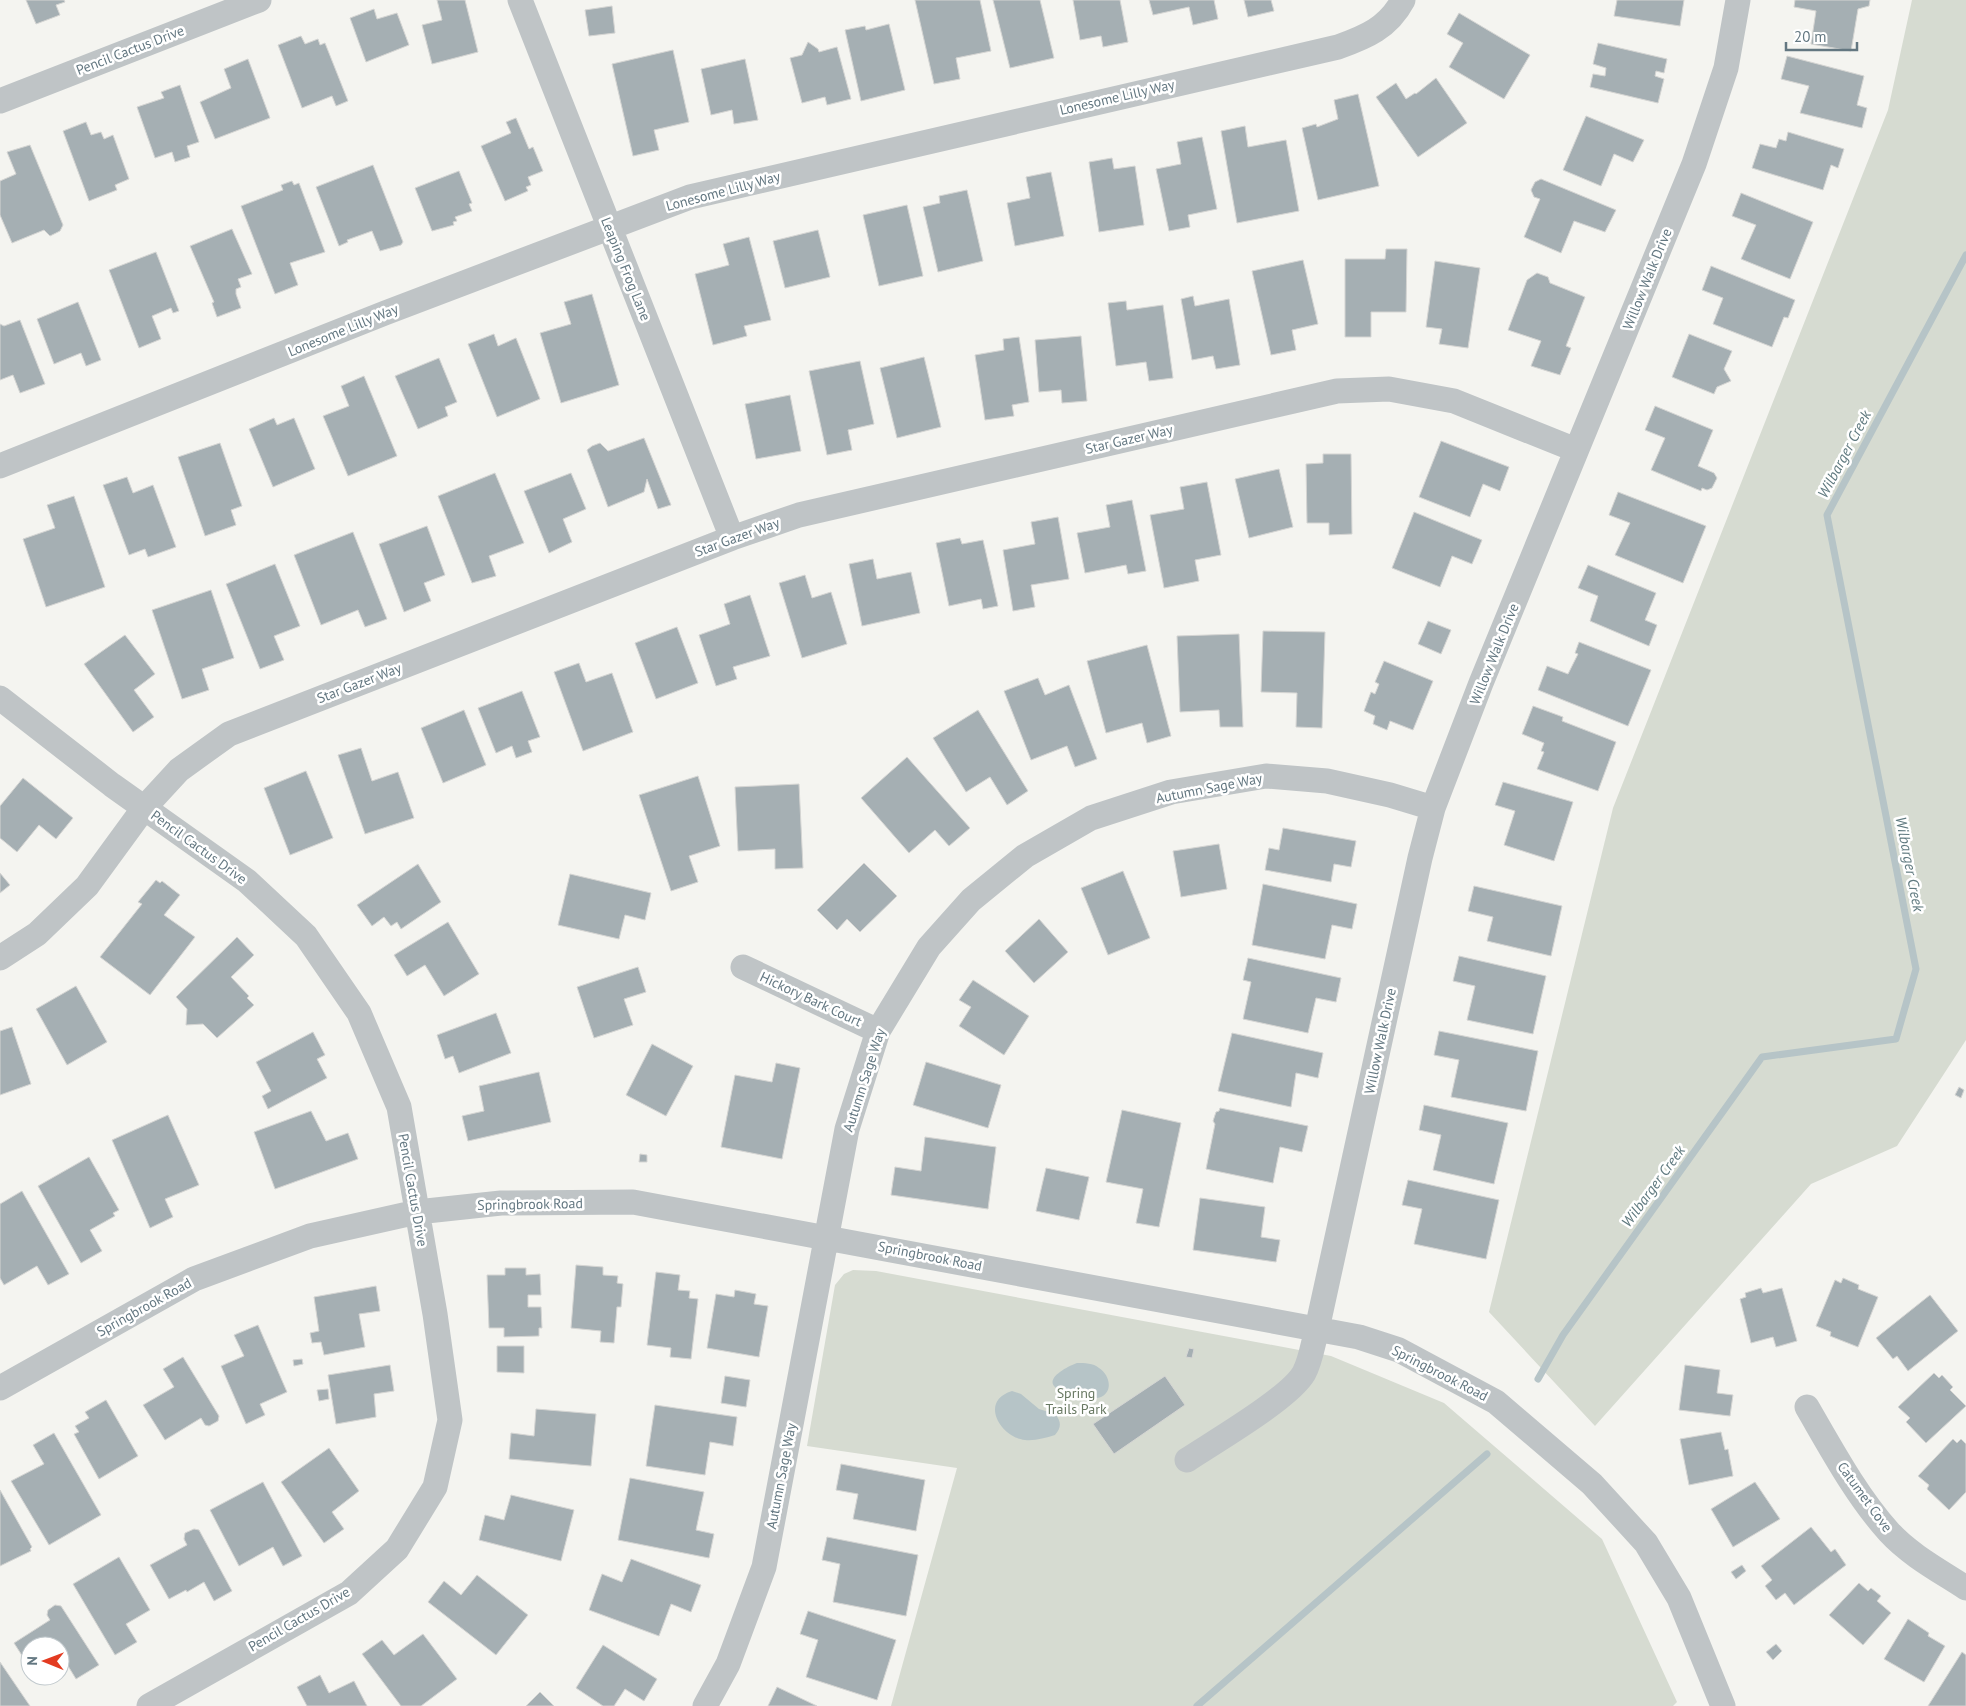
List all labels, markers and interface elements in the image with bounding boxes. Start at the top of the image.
scale bar [1786,20,1857,52]
street label: Pencil Cactus Drive [73,21,187,79]
text: 20 m [1794,27,1827,46]
street label: Lonesome Lilly Way [1058,75,1177,119]
street label: Lonesome Lilly Way [664,167,783,215]
street label: Leaping Frog Lane [597,215,655,323]
street label: Willow Walk Drive [1618,226,1676,332]
street label: Lonesome Lilly Way [285,299,401,360]
water label: Wilbarger Creek [1813,406,1876,501]
street label: Star Gazer Way [1084,420,1175,458]
street label: Star Gazer Way [692,513,782,561]
street label: Willow Walk Drive [1465,601,1523,707]
street label: Star Gazer Way [314,658,404,707]
street label: Autumn Sage Way [1154,769,1264,807]
street label: Pencil Cactus Drive [147,806,251,888]
water label: Wilbarger Creek [1891,815,1929,914]
street label: Hickory Bark Court [757,968,865,1031]
street label: Willow Walk Drive [1360,986,1400,1096]
street label: Autumn Sage Way [839,1026,889,1134]
street label: Pencil Cactus Drive [394,1132,432,1248]
water label: Wilbarger Creek [1617,1140,1690,1231]
street label: Springbrook Road [477,1194,583,1214]
street label: Springbrook Road [876,1237,984,1275]
street label: Springbrook Road [93,1274,195,1340]
street label: Springbrook Road [1389,1341,1491,1405]
park label: Spring Trails Park [1045,1384,1107,1418]
street label: Autumn Sage Way [762,1421,800,1531]
street label: Catumet Cove [1833,1458,1897,1536]
street label: Pencil Cactus Drive [245,1583,353,1655]
north arrow [20,1636,70,1686]
text: N [23,1656,41,1666]

